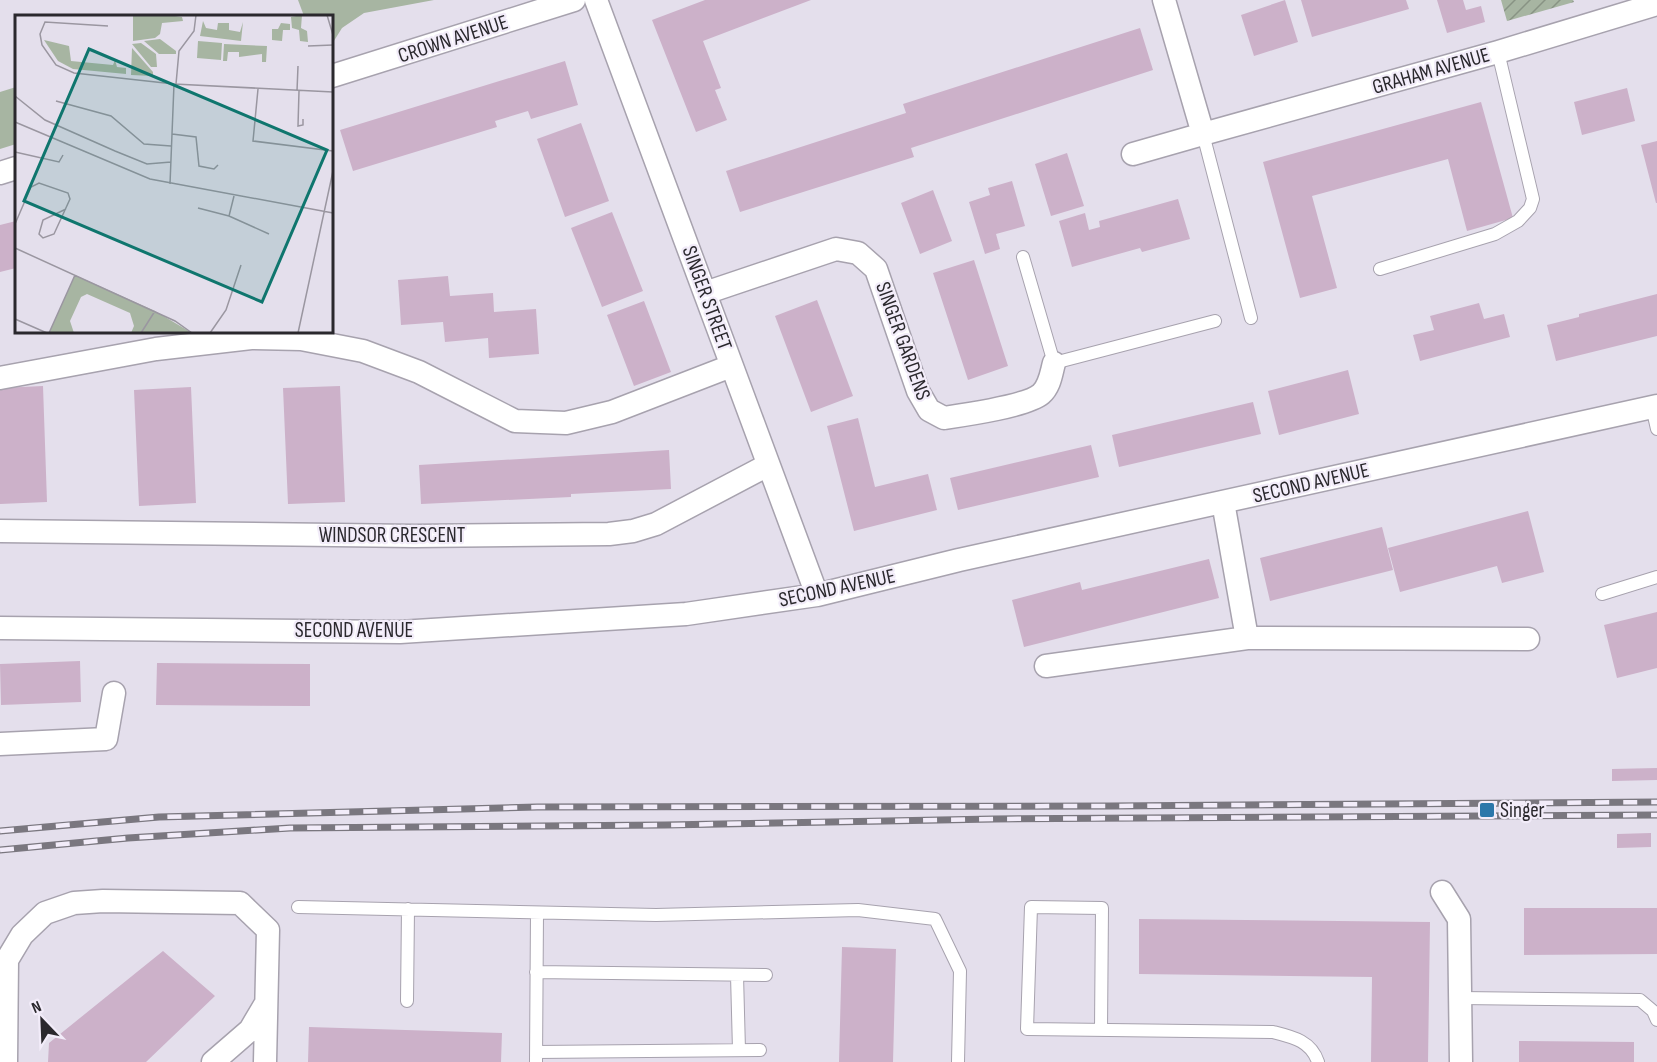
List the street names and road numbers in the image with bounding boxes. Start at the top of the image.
street label: CROWN AVENUE [395,10,511,68]
street label: GRAHAM AVENUE [1370,42,1492,100]
street label: SINGER STREET [677,242,738,354]
street label: SINGER GARDENS [870,278,936,404]
street label: SECOND AVENUE [1251,458,1371,508]
street label: WINDSOR CRESCENT [319,523,466,548]
street label: SECOND AVENUE [776,563,898,613]
street label: SECOND AVENUE [295,618,413,643]

